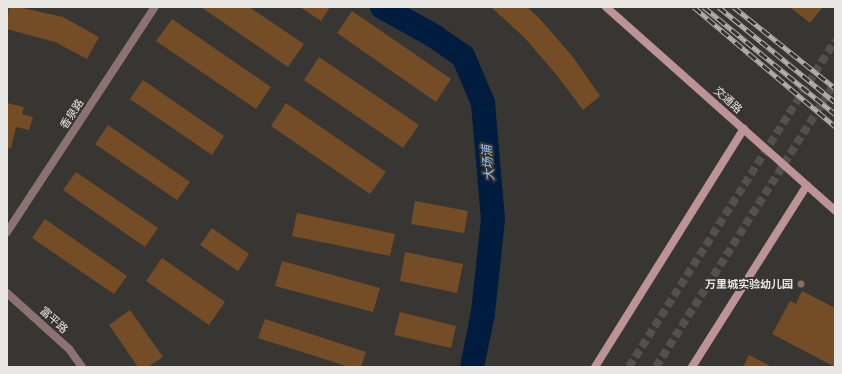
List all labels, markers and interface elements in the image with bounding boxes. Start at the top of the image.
street label: 交通路 [711,84,745,116]
street label: 香泉路 [57,97,87,131]
water label: 大场浦 [479,144,497,182]
place label: 万里城实验幼儿园 [705,277,793,291]
marker: 万里城实验幼儿园 [796,279,806,289]
street label: 富平路 [37,304,71,336]

